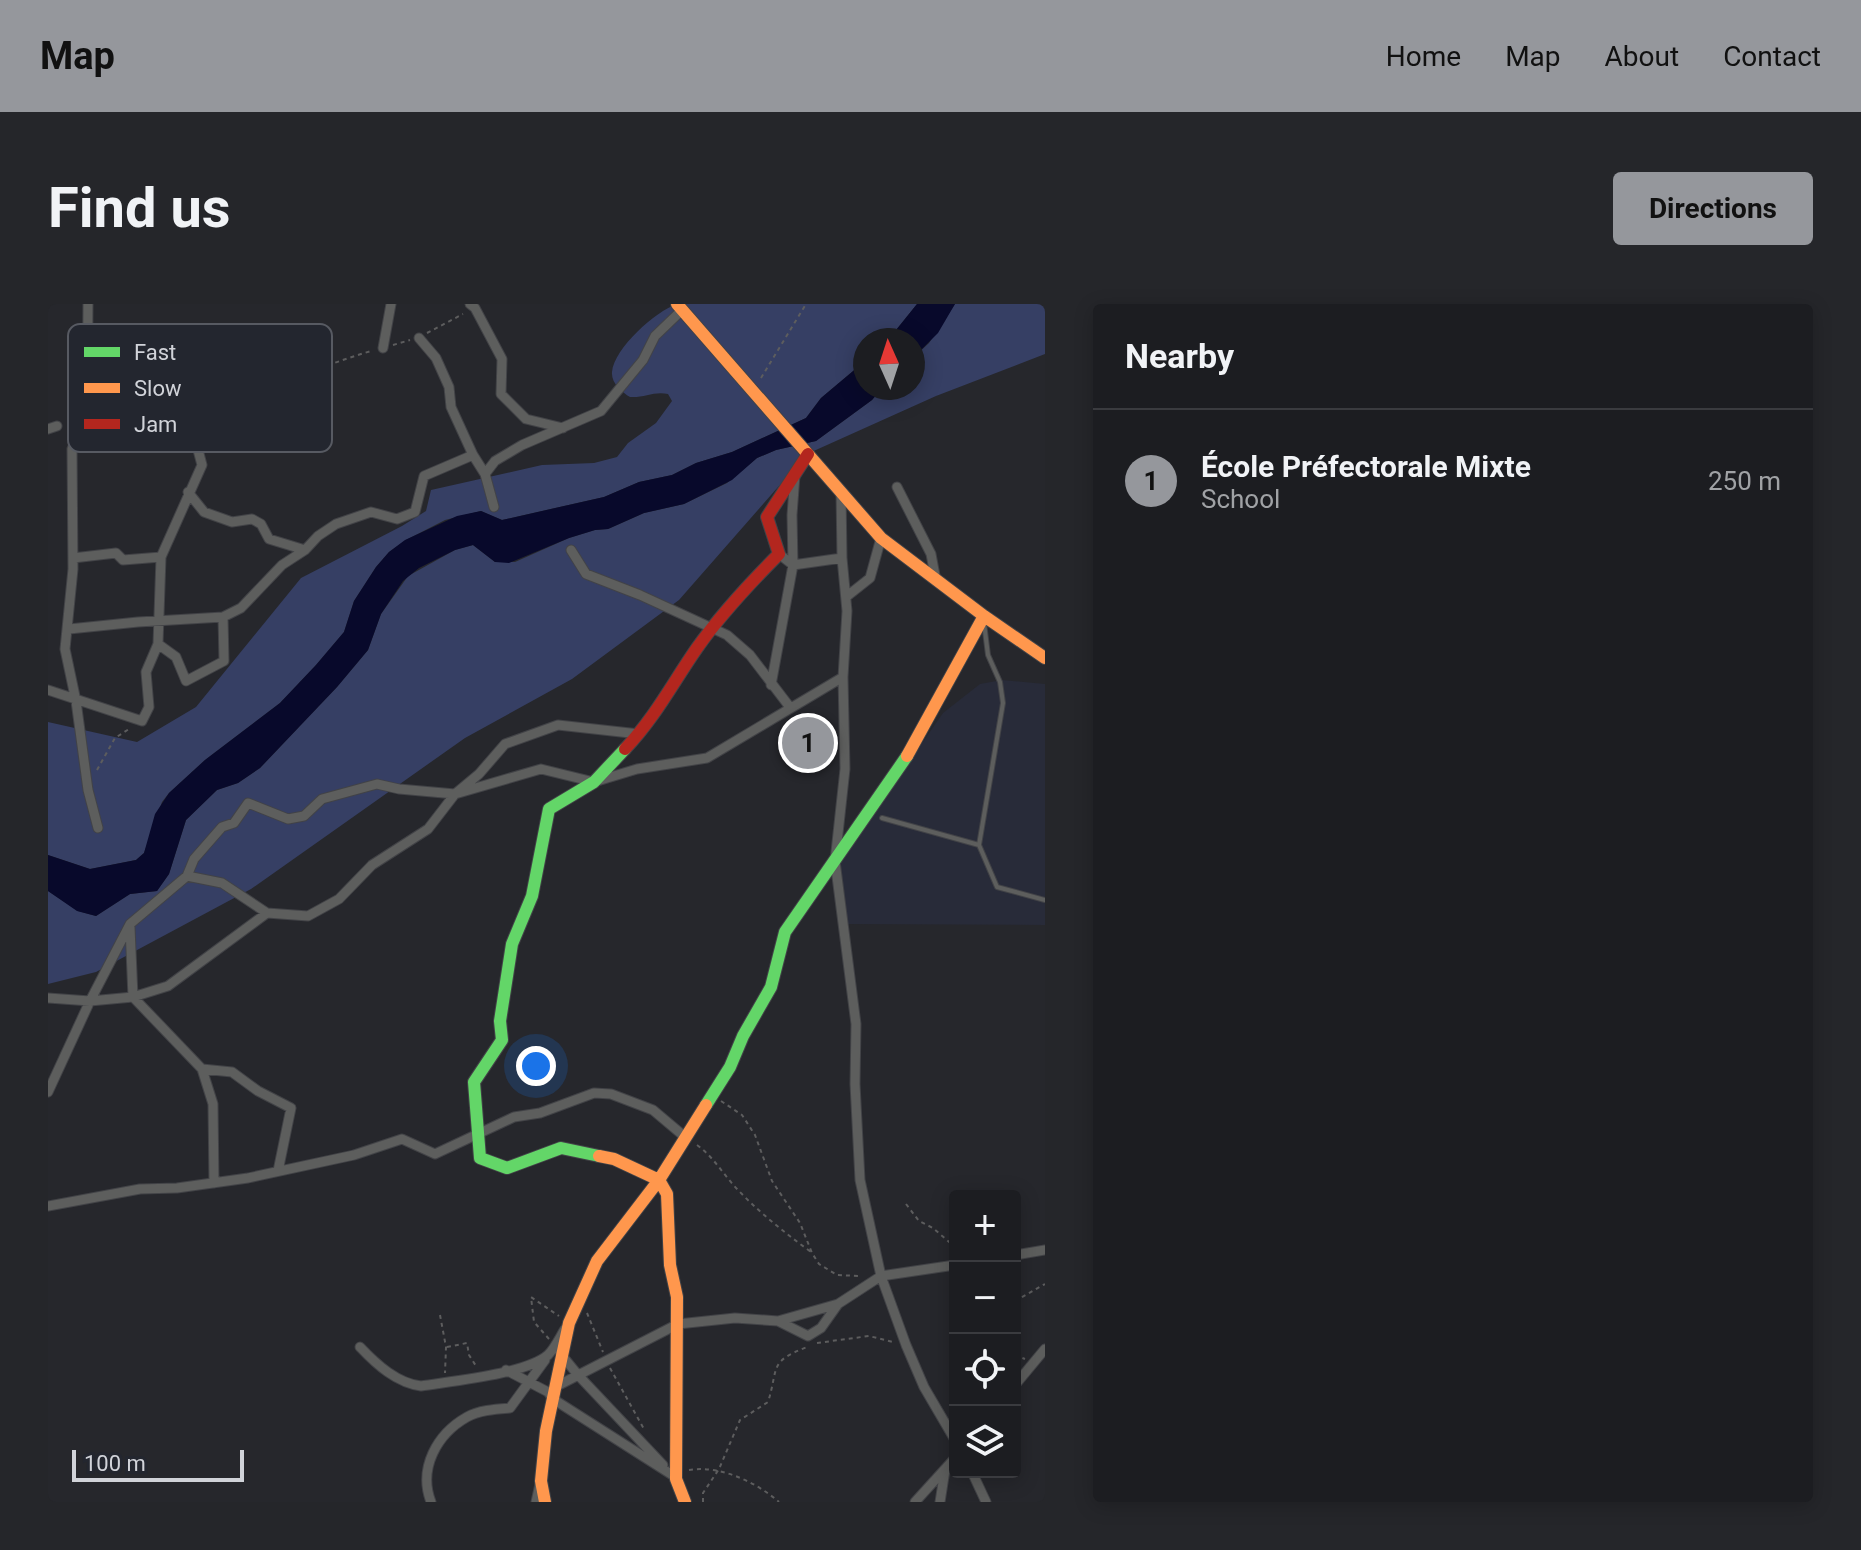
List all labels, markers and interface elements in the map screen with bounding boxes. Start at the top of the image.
text: Map [40,34,115,78]
text: Home [1386,40,1461,73]
text: Map [1505,40,1561,73]
text: About [1605,40,1679,73]
text: Contact [1723,40,1821,73]
button: Directions [1613,172,1813,245]
text: Find us [48,175,231,241]
legend [68,324,332,452]
north arrow [853,328,925,400]
text: Nearby [1125,336,1234,376]
text: Fast [134,340,176,365]
text: Slow [134,376,182,401]
text: Jam [134,412,177,437]
text: École Préfectorale Mixte [1201,449,1531,484]
text: 1 [1144,466,1158,496]
text: 250 m [1708,466,1781,496]
text: School [1201,484,1280,514]
pin: 1 [782,713,834,773]
your location [516,1046,556,1086]
map controls [949,1190,1021,1478]
button: + [949,1190,1021,1262]
button: − [949,1262,1021,1334]
button: locate [949,1334,1021,1406]
button: layers [949,1406,1021,1478]
scale bar [72,1446,244,1482]
text: 100 m [84,1451,146,1476]

